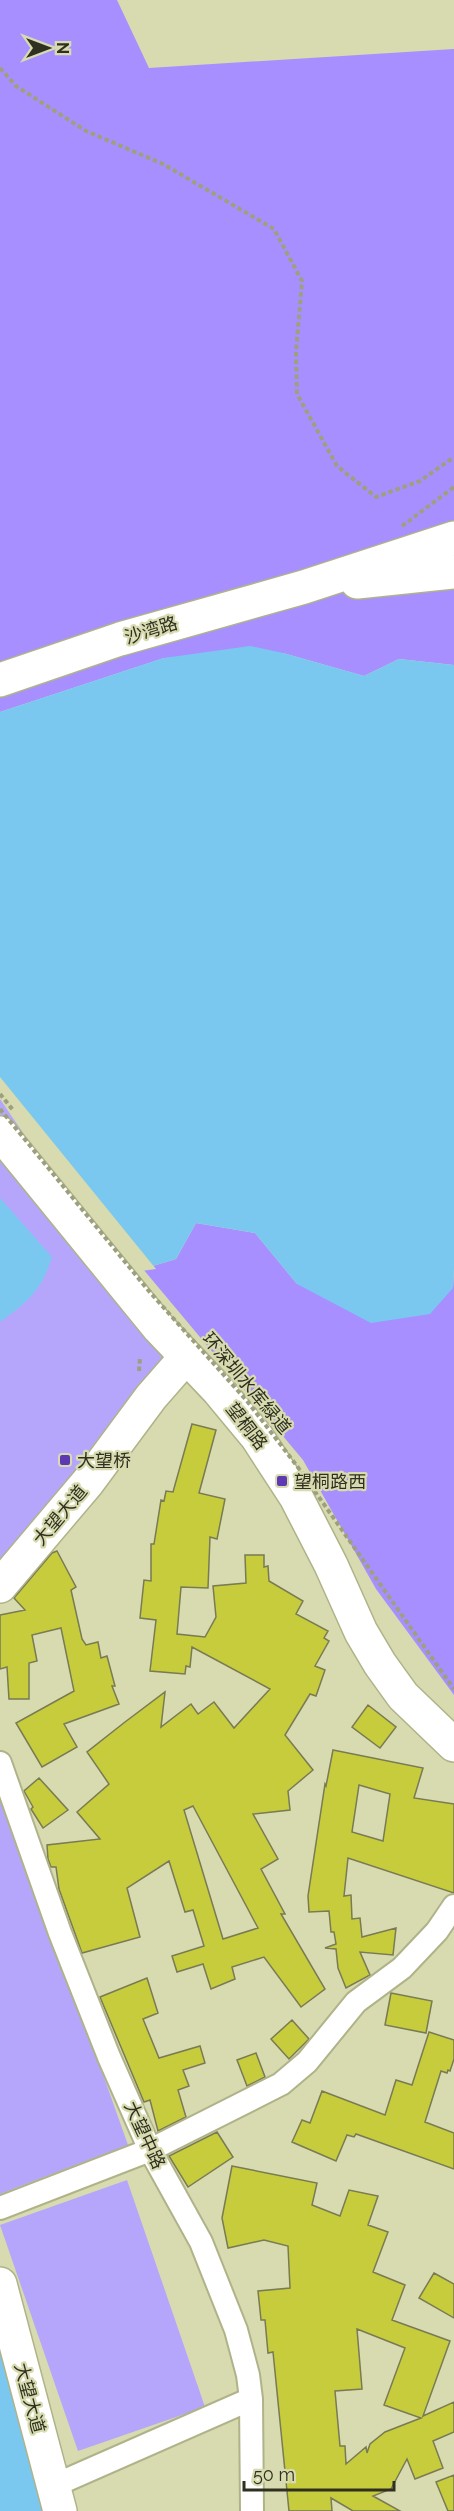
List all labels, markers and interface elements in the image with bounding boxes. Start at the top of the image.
north arrow [18,18,78,78]
text: N [53,42,72,54]
street label: 沙湾路 [122,612,180,648]
street label: 环深圳水库緑道 [198,1328,296,1438]
street label: 望桐路 [222,1398,272,1454]
place label: 大望桥 [77,1450,131,1471]
marker: 大望桥 [58,1453,72,1467]
place label: 望桐路西 [294,1471,366,1492]
marker: 望桐路西 [275,1474,289,1488]
street label: 大望大道 [29,1481,91,1549]
street label: 大望中路 [120,2098,170,2172]
street label: 大望大道 [11,2361,49,2435]
scale bar [244,2454,394,2492]
text: 50 m [253,2464,295,2485]

